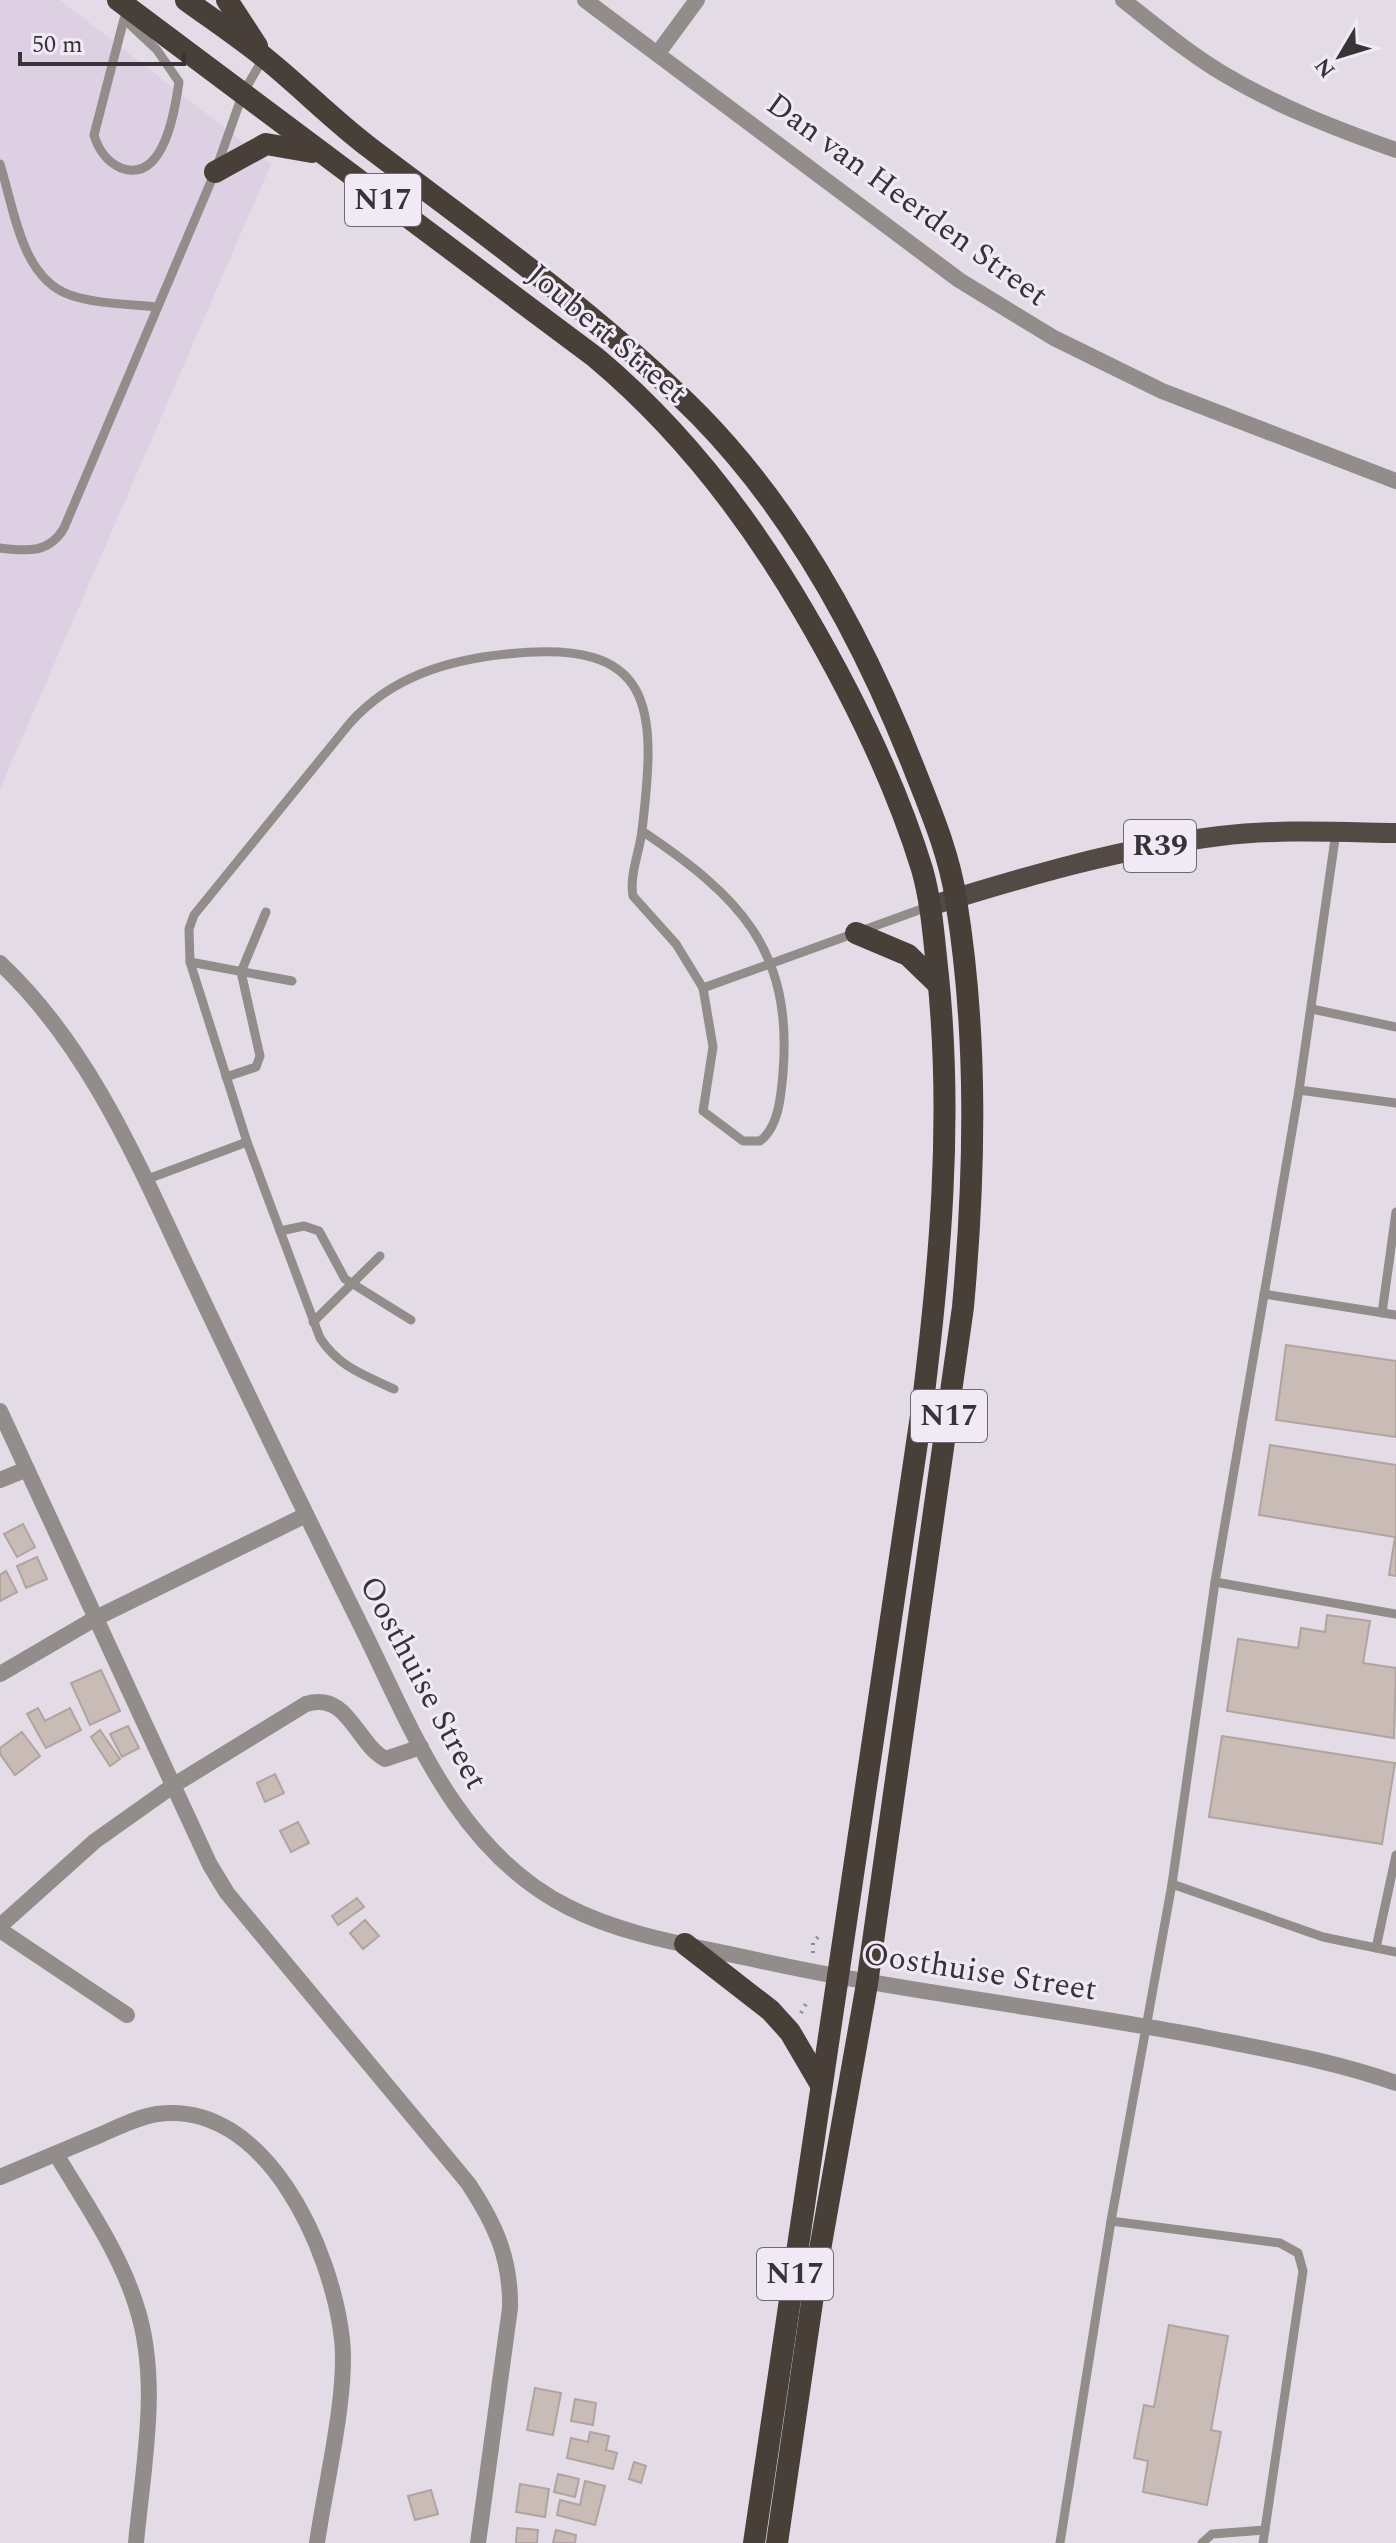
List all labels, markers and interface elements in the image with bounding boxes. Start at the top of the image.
scale bar [20,16,184,66]
north arrow [1300,16,1380,96]
text: 50 m [32,27,83,63]
text: N [1307,50,1344,85]
street label: Dan van Heerden Street [756,81,1058,319]
road number: N17 [345,174,421,226]
street label: Joubert Street [516,252,698,416]
road number: R39 [1124,820,1196,872]
road number: N17 [911,1390,987,1442]
street label: Oosthuise Street [346,1567,500,1799]
street label: Oosthuise Street [860,1929,1100,2015]
road number: N17 [757,2248,833,2300]

